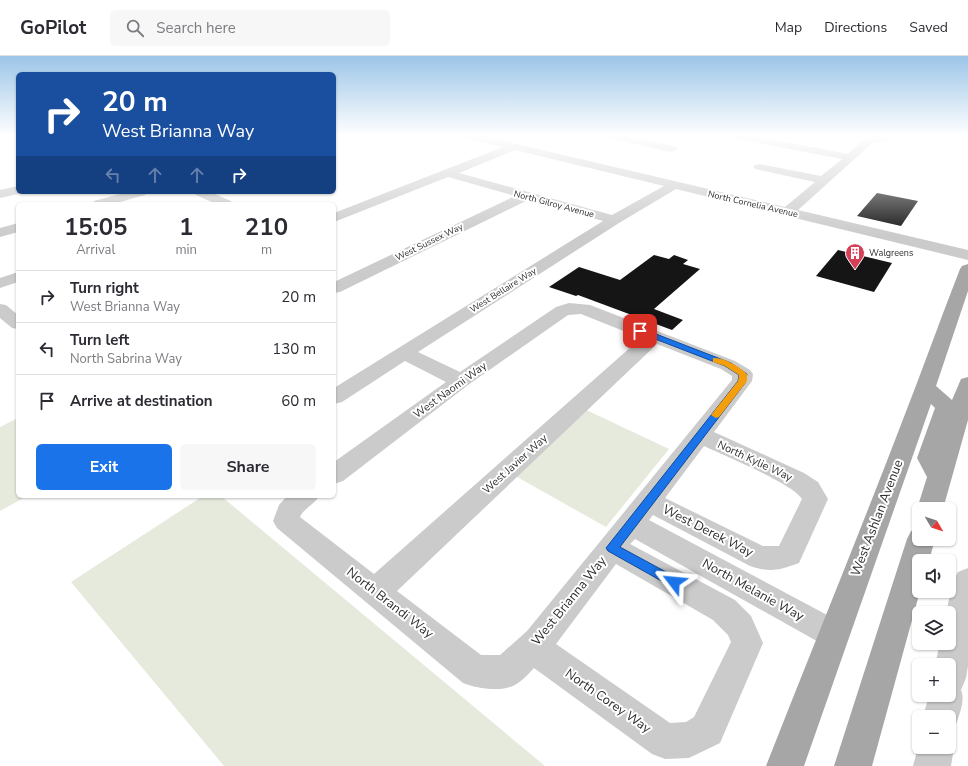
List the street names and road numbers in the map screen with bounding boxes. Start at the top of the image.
street label: North Gilroy Avenue [513,188,596,221]
street label: North Cornelia Avenue [707,188,799,220]
street label: West Sussex Way [393,220,465,264]
street label: West Bellaire Way [468,265,539,315]
street label: West Naomi Way [410,358,490,422]
street label: West Javier Way [479,431,551,497]
street label: North Kylie Way [715,437,795,485]
street label: West Ashlan Avenue [847,457,908,579]
street label: West Derek Way [660,500,757,562]
street label: West Brianna Way [527,552,611,649]
street label: North Melanie Way [699,555,807,626]
street label: North Brandi Way [343,563,437,643]
street label: North Corey Way [561,665,655,738]

